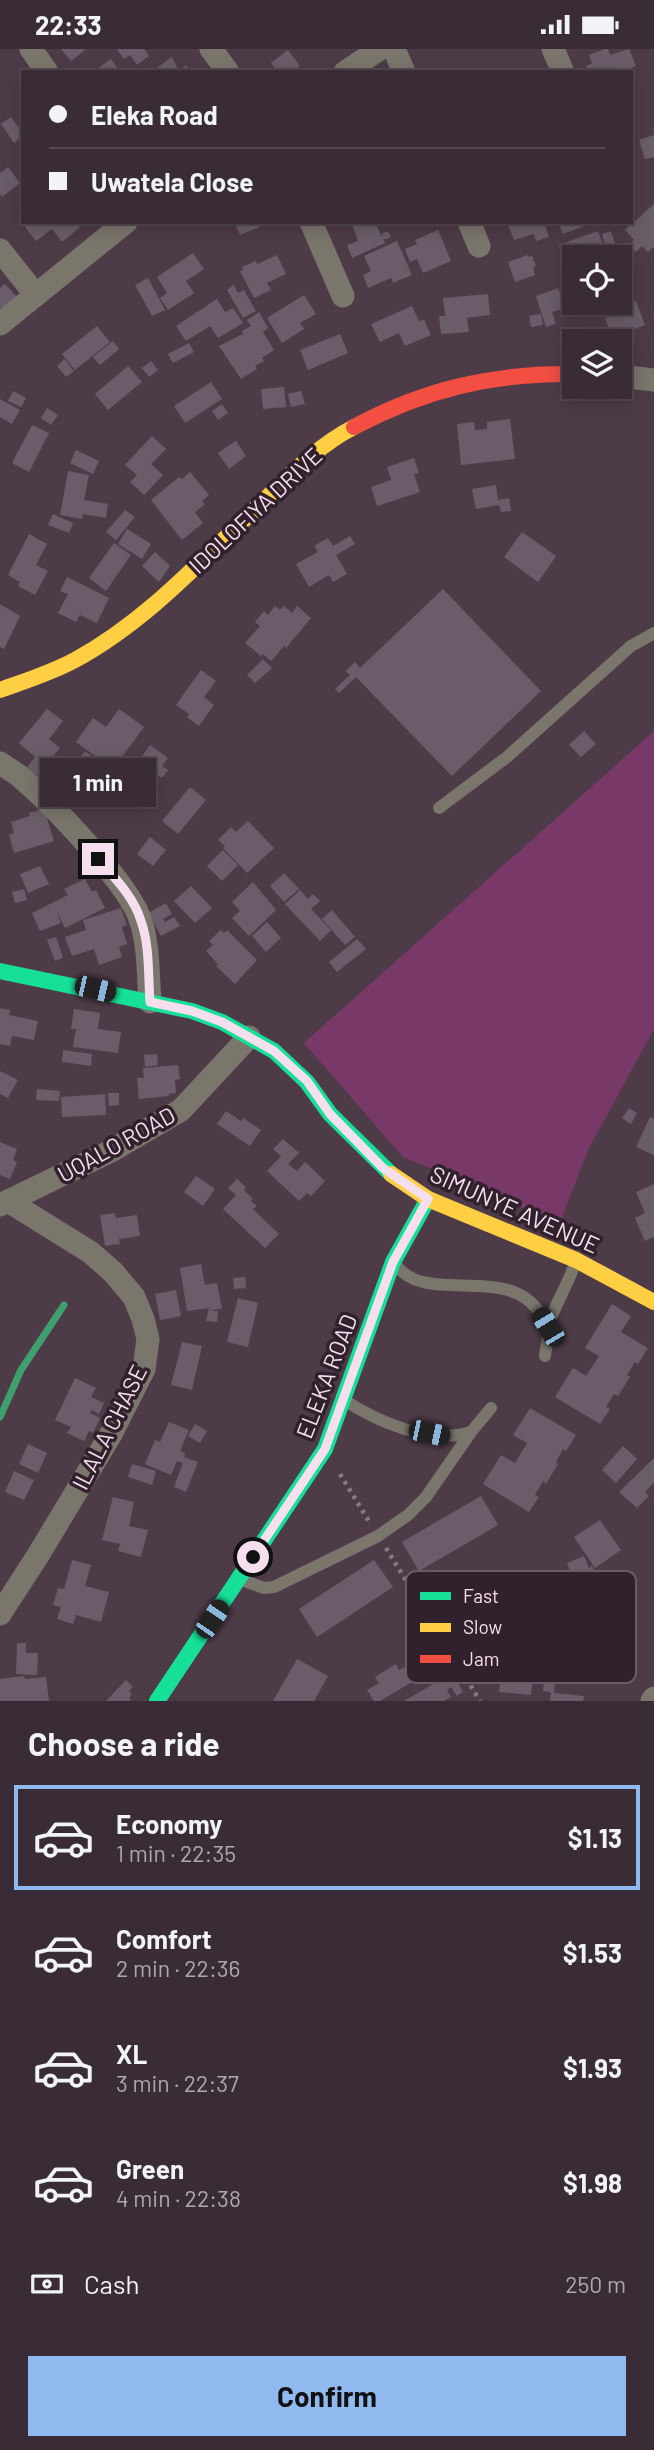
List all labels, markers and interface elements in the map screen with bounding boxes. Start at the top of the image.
text: 22:33 [35,9,102,40]
text: Eleka Road [91,99,218,130]
text: Uwatela Close [91,166,254,197]
map controls [562,245,632,399]
button: locate [562,245,632,315]
button: layers [562,329,632,399]
street label: IDOLOFIYA DRIVE [183,441,327,579]
callout: 1 min [40,757,156,807]
text: 1 min [73,768,123,796]
route end [82,843,114,875]
car [73,974,118,1004]
street label: UQALO ROAD [52,1100,180,1188]
street label: SIMUNYE AVENUE [426,1159,604,1259]
car [529,1304,568,1350]
street label: ELEKA ROAD [290,1310,362,1442]
street label: ILALA CHASE [66,1360,152,1494]
car [407,1418,452,1448]
route start [237,1541,269,1573]
legend [406,1571,636,1683]
text: Fast [463,1584,499,1607]
car [192,1596,233,1642]
text: Slow [463,1615,502,1638]
text: Jam [463,1647,499,1670]
text: Choose a ride [28,1724,220,1762]
icon: car [32,1806,95,1869]
text: Economy [116,1808,222,1839]
text: $1.13 [568,1822,622,1853]
text: 1 min · 22:35 [116,1839,236,1867]
icon: car [32,1921,95,1984]
text: Comfort [116,1923,212,1954]
text: $1.53 [563,1937,622,1968]
text: 2 min · 22:36 [116,1954,240,1982]
icon: car [32,2036,95,2099]
text: XL [116,2038,147,2069]
text: $1.93 [563,2052,622,2083]
text: 3 min · 22:37 [116,2069,239,2097]
icon: car [32,2151,95,2214]
text: Green [116,2153,184,2184]
text: $1.98 [563,2167,622,2198]
text: 4 min · 22:38 [116,2184,241,2212]
icon: cash [28,2265,66,2303]
text: Cash [84,2268,139,2299]
text: 250 m [565,2270,626,2298]
button: Confirm [28,2356,626,2436]

